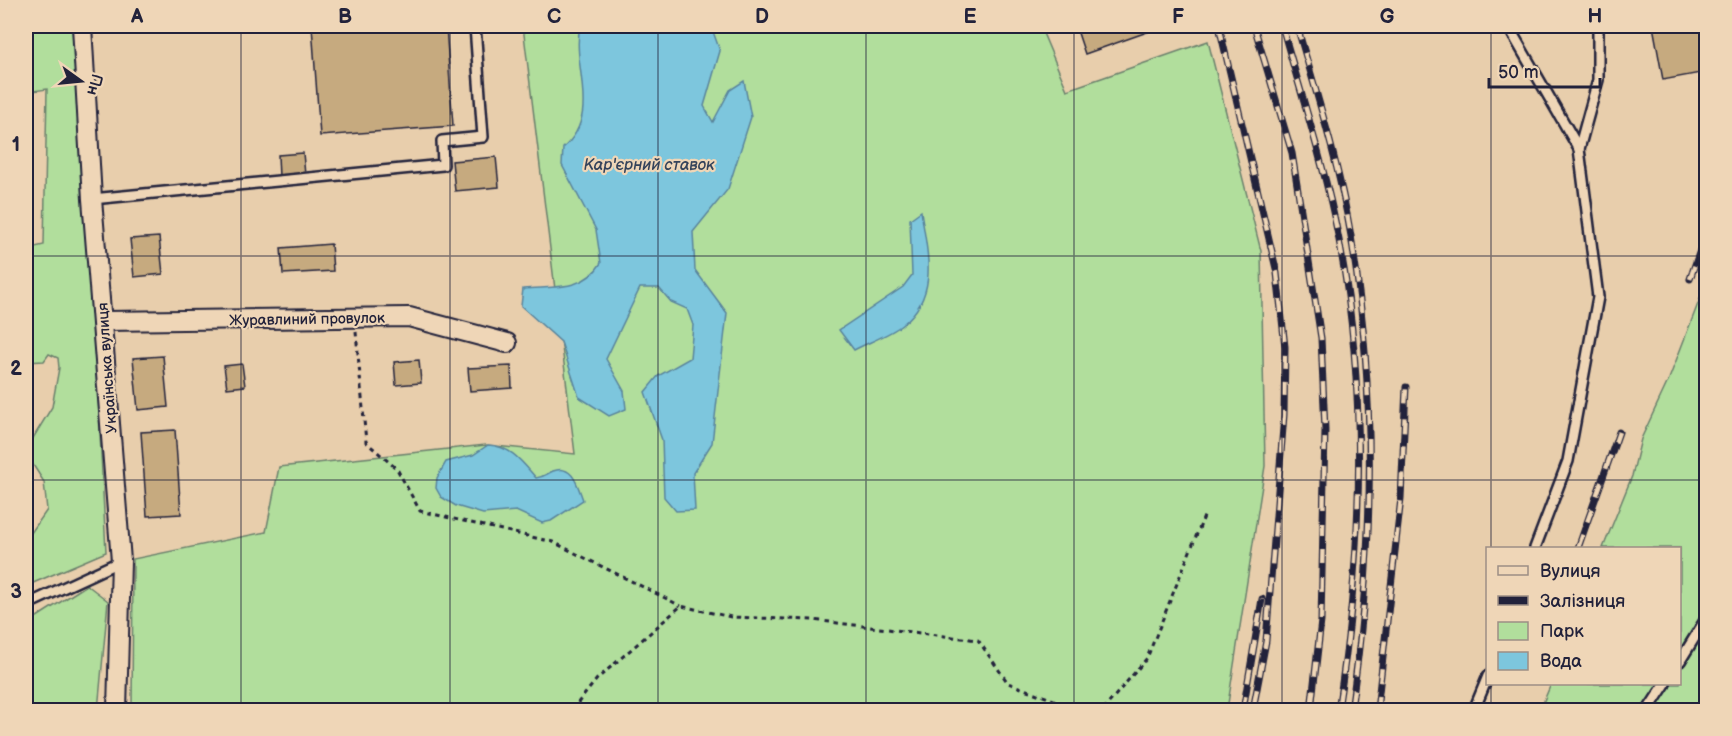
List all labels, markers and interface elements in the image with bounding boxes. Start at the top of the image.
text: A [130,5,144,29]
text: B [338,5,352,29]
text: C [547,5,561,29]
text: D [755,5,769,29]
text: E [964,5,977,29]
text: F [1172,5,1184,29]
text: G [1380,5,1395,29]
text: H [1588,5,1602,29]
north arrow [51,51,111,111]
scale bar [1489,51,1600,89]
text: 50 m [1498,62,1539,83]
text: Пн [82,72,106,97]
text: 1 [12,133,20,157]
water label: Кар'єрний ставок [583,156,715,175]
street label: Українська вулиця [93,302,122,434]
street label: Журавлиний провулок [229,309,385,330]
text: 2 [10,357,22,381]
legend [1486,547,1681,685]
text: Вулиця [1540,561,1601,582]
text: 3 [10,580,22,604]
text: Залізниця [1540,591,1625,612]
text: Парк [1540,621,1584,642]
text: Вода [1540,651,1582,672]

